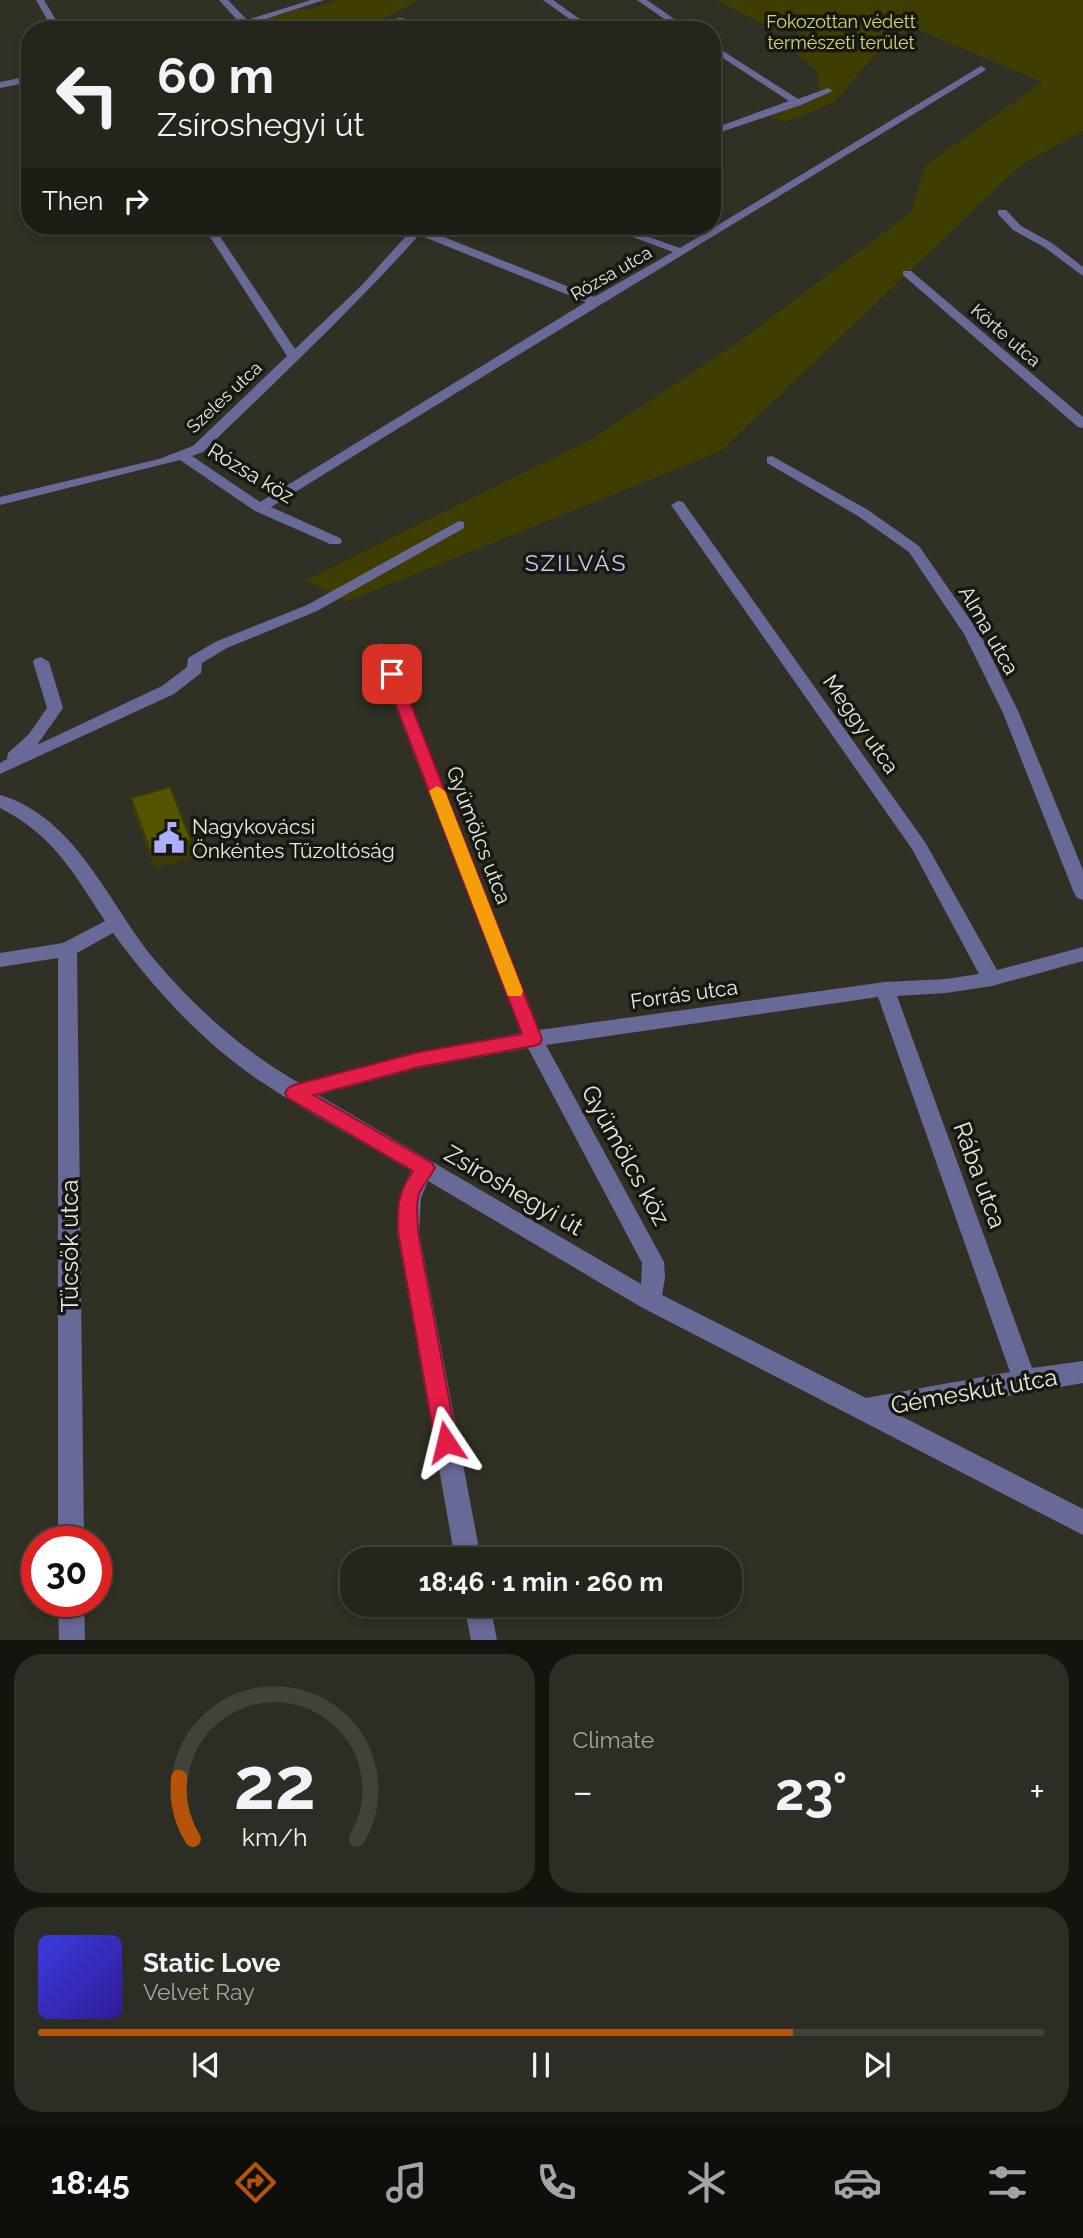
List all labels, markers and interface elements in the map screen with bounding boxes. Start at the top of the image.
park label: Fokozottan védett természeti terület [766,11,916,53]
text: 60 m [157,47,274,104]
icon: left [42,49,133,140]
text: Zsíroshegyi út [157,106,364,143]
icon: right [117,182,155,220]
text: Then [42,186,103,216]
street label: Rózsa utca [567,241,655,305]
street label: Körte utca [967,299,1045,371]
street label: Szeles utca [182,357,266,437]
street label: Rózsa köz [203,438,299,508]
district label: SZILVÁS [525,549,627,576]
street label: Alma utca [954,581,1024,679]
pin [362,644,422,704]
icon: arrive [373,655,411,693]
street label: Meggy utca [818,670,904,778]
street label: Gyümölcs utca [441,763,517,907]
place label: Nagykovácsi Önkéntes Tűzoltóság [192,814,395,863]
public building icon: Nagykovácsi Önkéntes Tűzoltóság [152,821,186,855]
street label: Forrás utca [629,974,739,1014]
street label: Gyümölcs köz [576,1080,676,1230]
street label: Rába utca [947,1118,1013,1232]
street label: Zsíroshegyi út [439,1139,589,1241]
street label: Tücsök utca [55,1179,84,1313]
street label: Gémeskút utca [889,1362,1059,1420]
position arrow [409,1405,483,1479]
speed limit sign: 30 [21,1526,112,1617]
text: 18:46 · 1 min · 260 m [419,1567,663,1597]
text: Climate [573,1726,654,1753]
text: 22 [233,1742,315,1827]
text: 23° [775,1761,847,1822]
text: − [573,1769,593,1814]
text: + [1029,1769,1045,1814]
text: km/h [241,1822,307,1852]
text: Static Love [143,1948,281,1978]
text: Velvet Ray [143,1978,255,2005]
icon: previous [187,2046,225,2084]
icon: pause [522,2046,560,2084]
icon: next [858,2046,896,2084]
icon: directions [231,2158,280,2207]
icon: music [382,2158,431,2207]
icon: phone [532,2158,581,2207]
icon: climate [682,2158,731,2207]
icon: car [833,2158,882,2207]
icon: filters [983,2158,1032,2207]
text: 18:45 [51,2164,130,2201]

